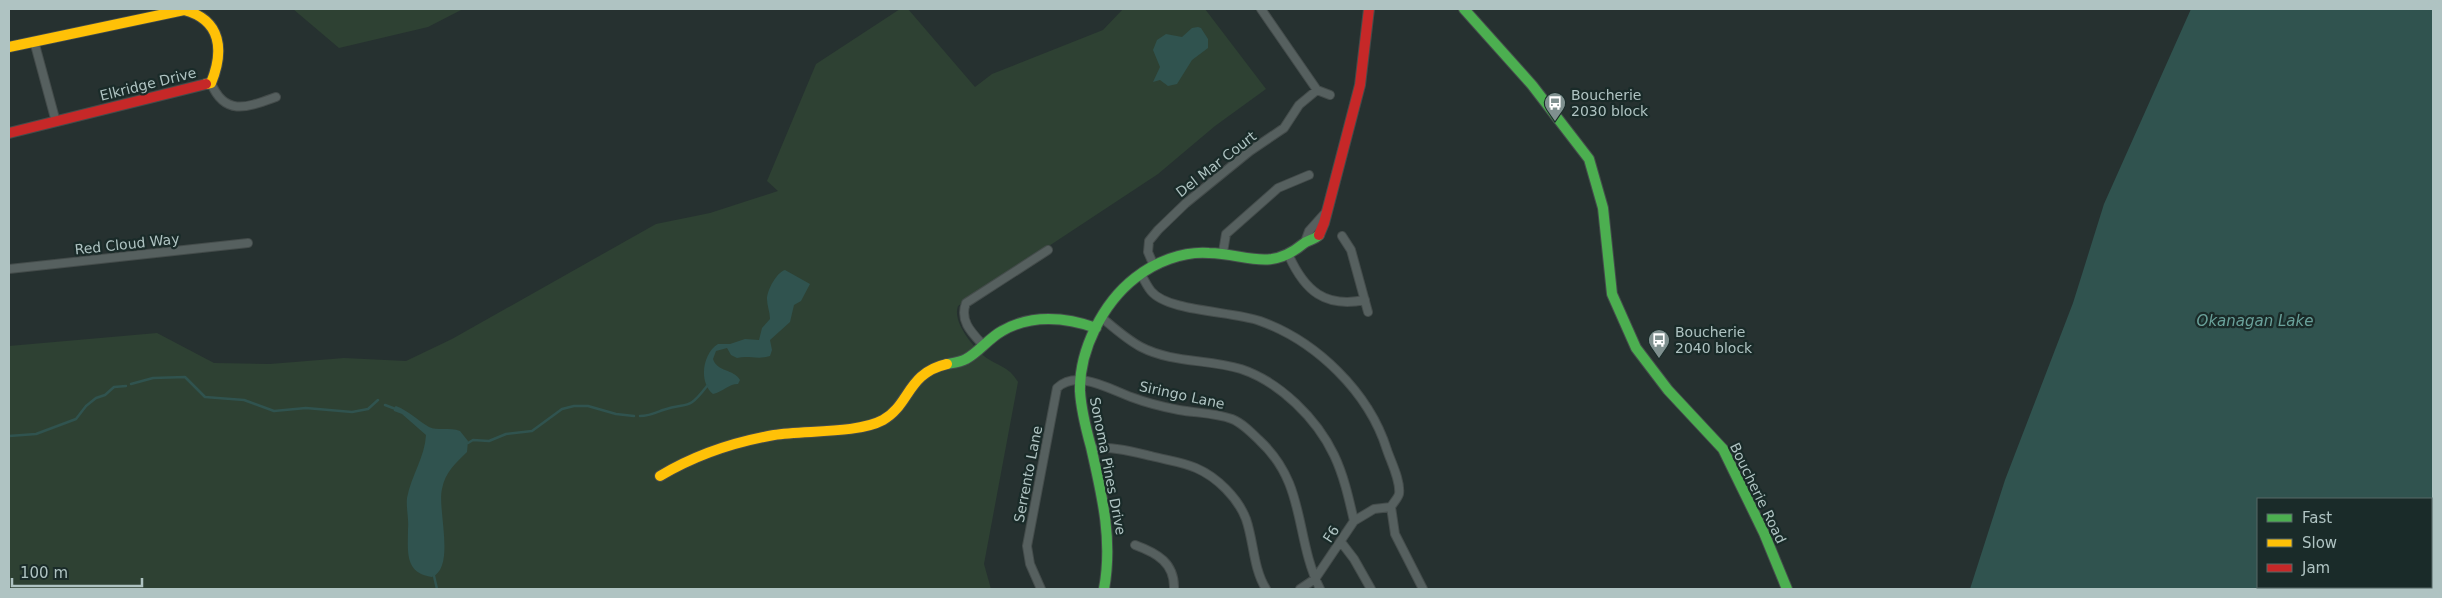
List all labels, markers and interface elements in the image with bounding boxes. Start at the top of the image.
street label: Elkridge Drive [98,64,198,104]
place label: Boucherie 2030 block [1571,87,1649,119]
bus stop icon: Boucherie 2030 block [1543,91,1567,122]
street label: Del Mar Court [1173,128,1260,200]
street label: Red Cloud Way [74,231,180,257]
water label: Okanagan Lake [2197,312,2313,330]
place label: Boucherie 2040 block [1675,324,1753,356]
bus stop icon: Boucherie 2040 block [1647,328,1671,359]
street label: Siringo Lane [1138,378,1226,412]
street label: Sonoma Pines Drive [1087,396,1129,536]
street label: Serrento Lane [1011,424,1045,524]
street label: Boucherie Road [1727,440,1789,546]
legend [2257,498,2432,588]
text: Fast [2302,509,2332,527]
street label: F6 [1320,522,1342,545]
text: Slow [2302,534,2337,552]
scale bar [12,556,142,588]
text: Jam [2301,559,2330,577]
text: 100 m [20,564,68,582]

